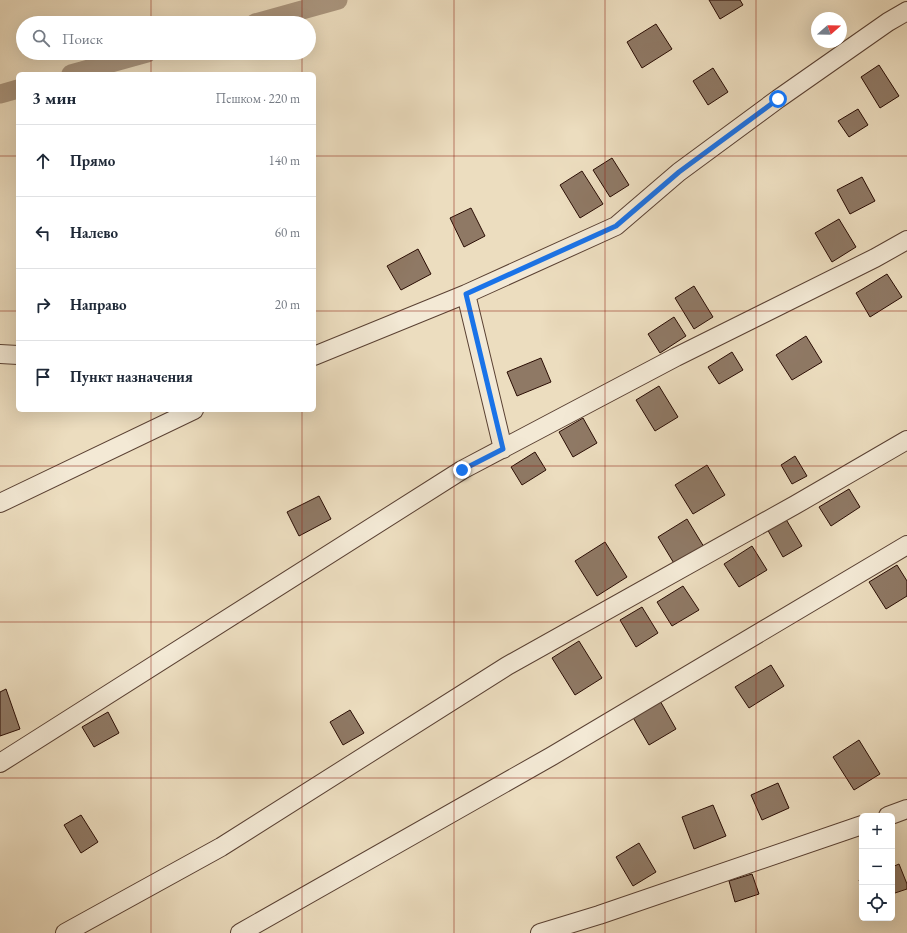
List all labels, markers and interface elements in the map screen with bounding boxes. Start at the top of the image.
north arrow [811,12,847,48]
search box [16,16,316,60]
icon: search [30,27,52,49]
text: Поиск [62,29,103,48]
text: 3 мин [32,87,76,109]
text: Пешком · 220 m [216,90,300,107]
route start [769,90,787,108]
icon: ahead [32,150,54,172]
text: Прямо [70,151,115,170]
text: 140 m [269,152,300,169]
icon: left [32,222,54,244]
text: Налево [70,223,118,242]
text: 60 m [275,224,300,241]
icon: right [32,294,54,316]
text: Направо [70,295,127,314]
text: 20 m [275,296,300,313]
icon: arrive [32,366,54,388]
text: Пункт назначения [70,367,193,386]
route end [453,461,471,479]
map controls [859,813,895,921]
button: + [859,813,895,849]
button: − [859,849,895,885]
button: locate [859,885,895,921]

